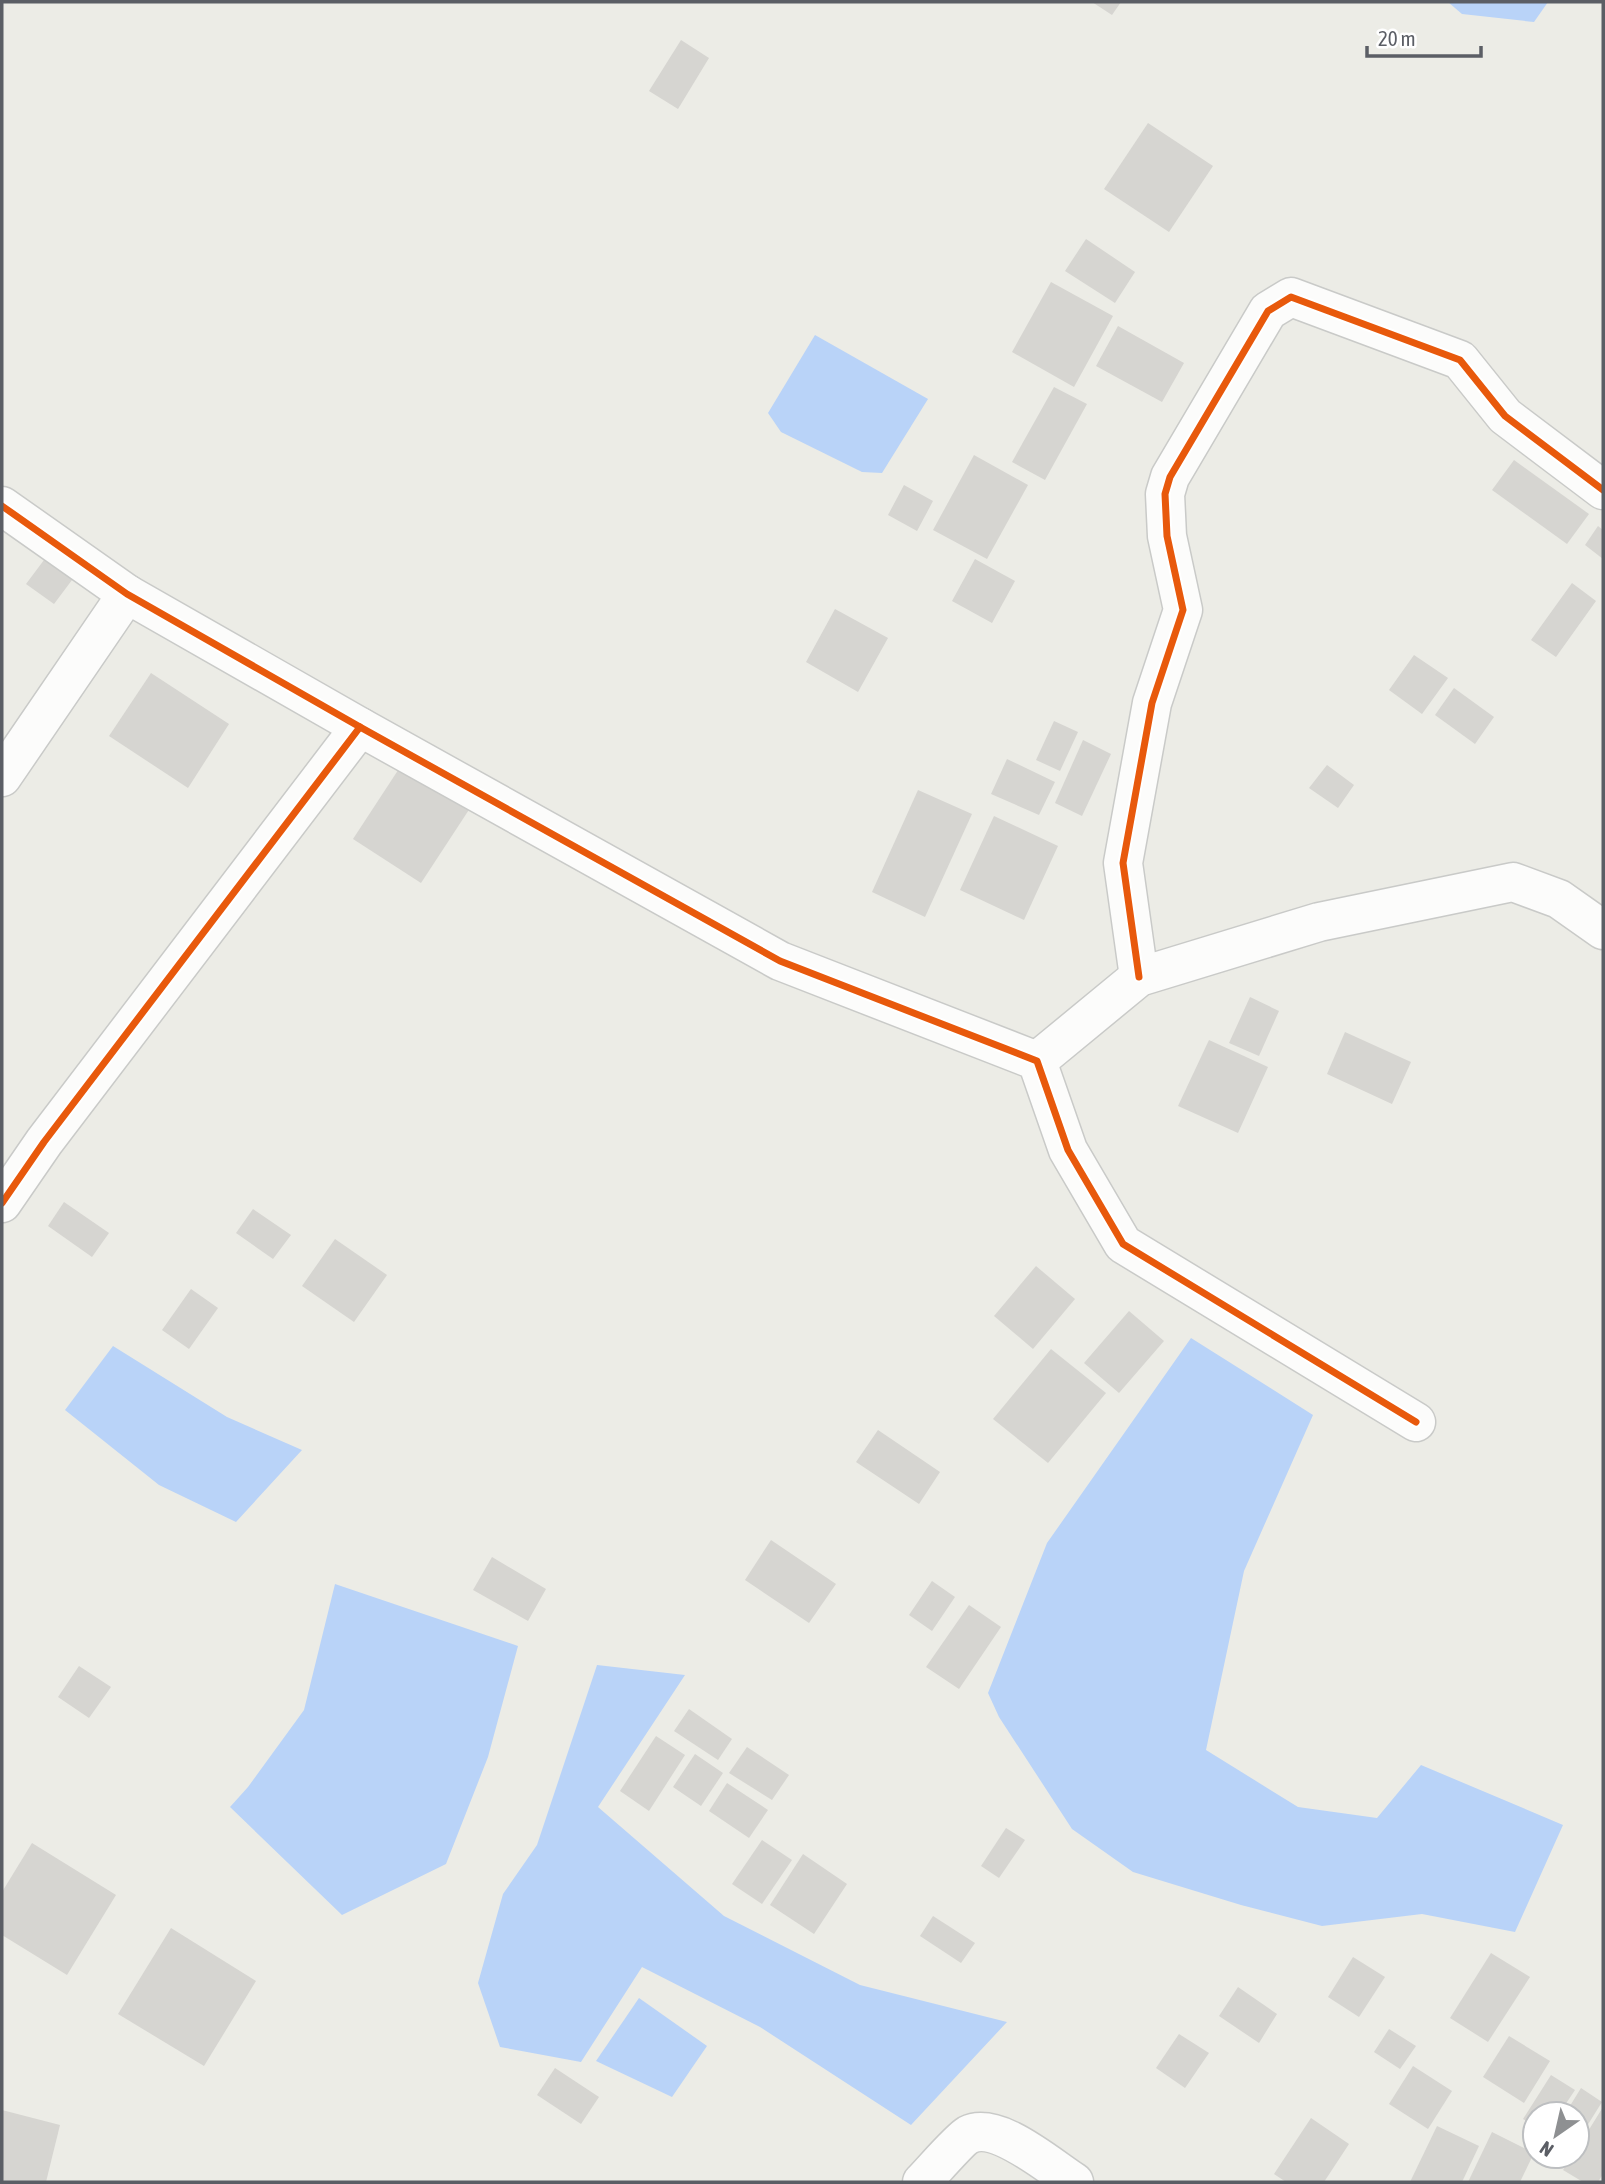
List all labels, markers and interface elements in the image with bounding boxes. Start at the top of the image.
scale bar [1367,14,1481,58]
text: 20 m [1378,26,1416,50]
north arrow [1521,2100,1591,2170]
text: N [1536,2137,1557,2161]

